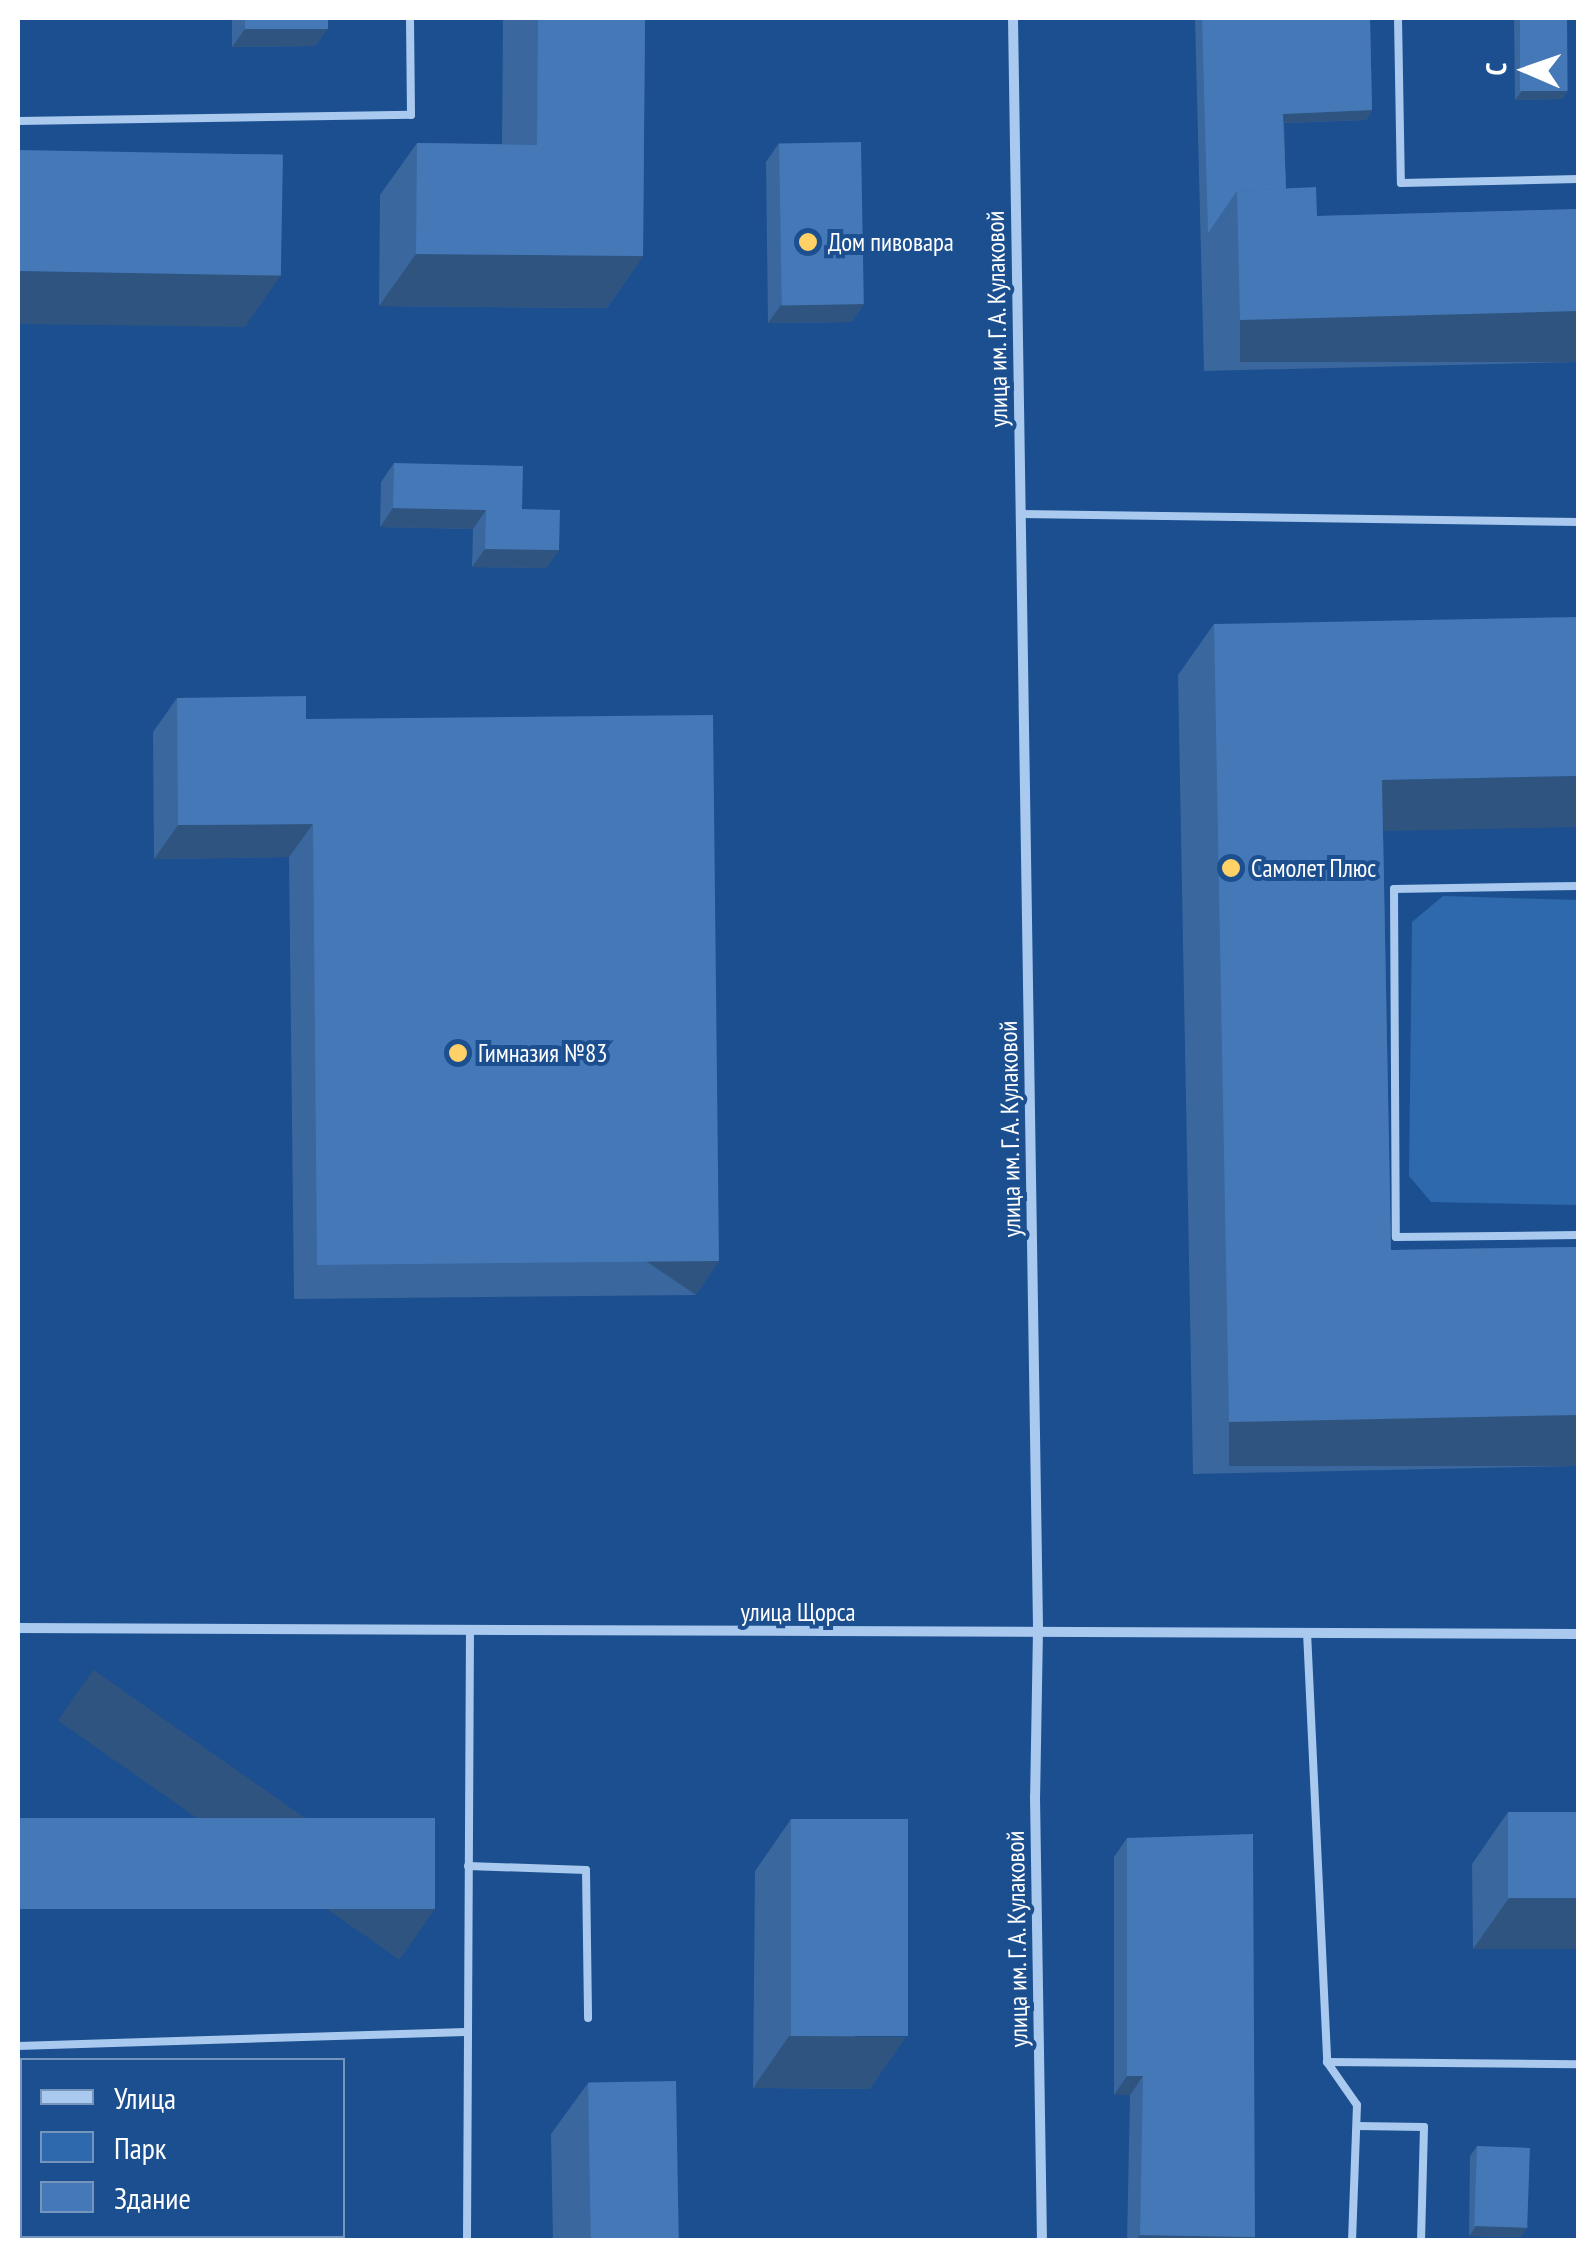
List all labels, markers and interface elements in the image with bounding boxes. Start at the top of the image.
north arrow [1476,20,1576,120]
text: С [1477,62,1514,76]
street label: улица им. Г. А. Кулаковой [980,208,1014,430]
place label: Дом пивовара [828,227,954,257]
marker: Дом пивовара [797,231,819,253]
place label: Самолет Плюс [1251,853,1377,883]
marker: Самолет Плюс [1220,857,1242,879]
street label: улица им. Г. А. Кулаковой [993,1018,1027,1240]
place label: Гимназия №83 [478,1038,607,1068]
marker: Гимназия №83 [447,1042,469,1064]
street label: улица Щорса [740,1597,856,1627]
street label: улица им. Г. А. Кулаковой [1000,1828,1034,2050]
legend [20,2058,345,2238]
text: Улица [114,2078,176,2117]
text: Парк [114,2128,166,2167]
text: Здание [114,2178,191,2217]

